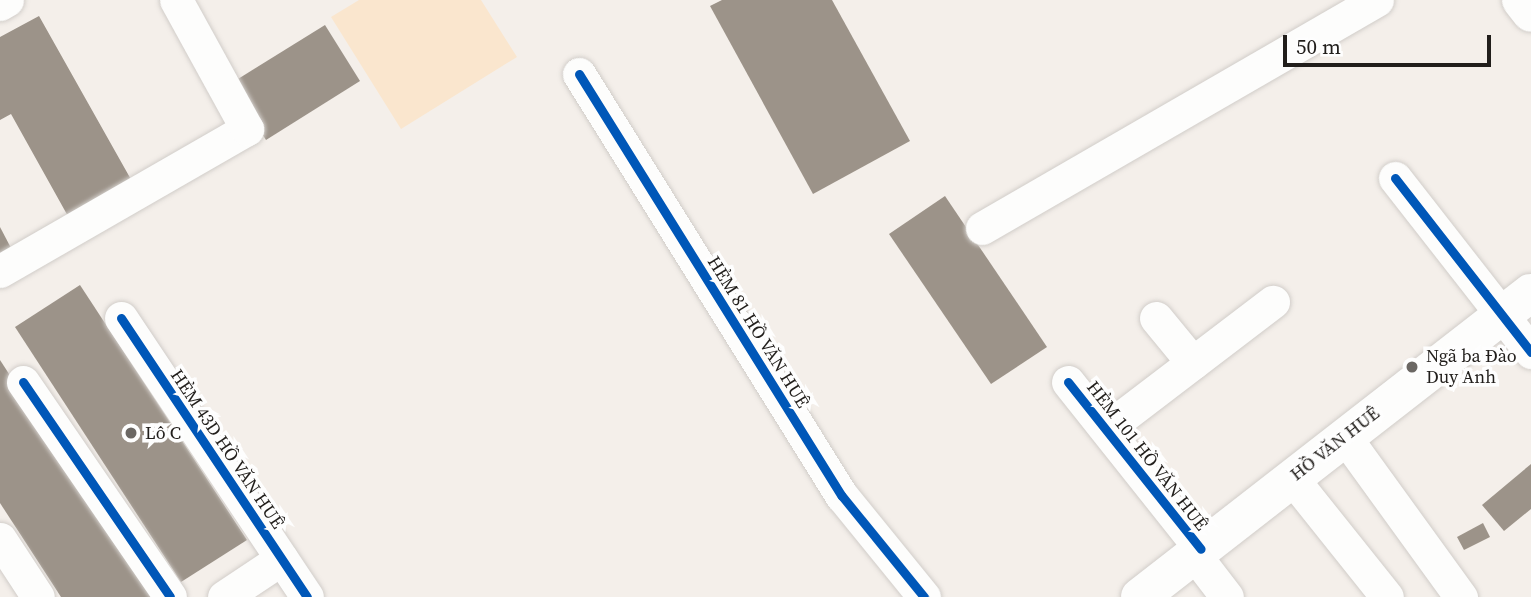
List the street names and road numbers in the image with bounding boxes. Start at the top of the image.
street label: HẺM 81 HỒ VĂN HUÊ [702,252,814,412]
street label: HẺM 43D HỒ VĂN HUÊ [165,365,289,533]
street label: HẺM 101 HỒ VĂN HUÊ [1082,377,1212,535]
street label: HỒ VĂN HUÊ [1286,402,1384,486]

